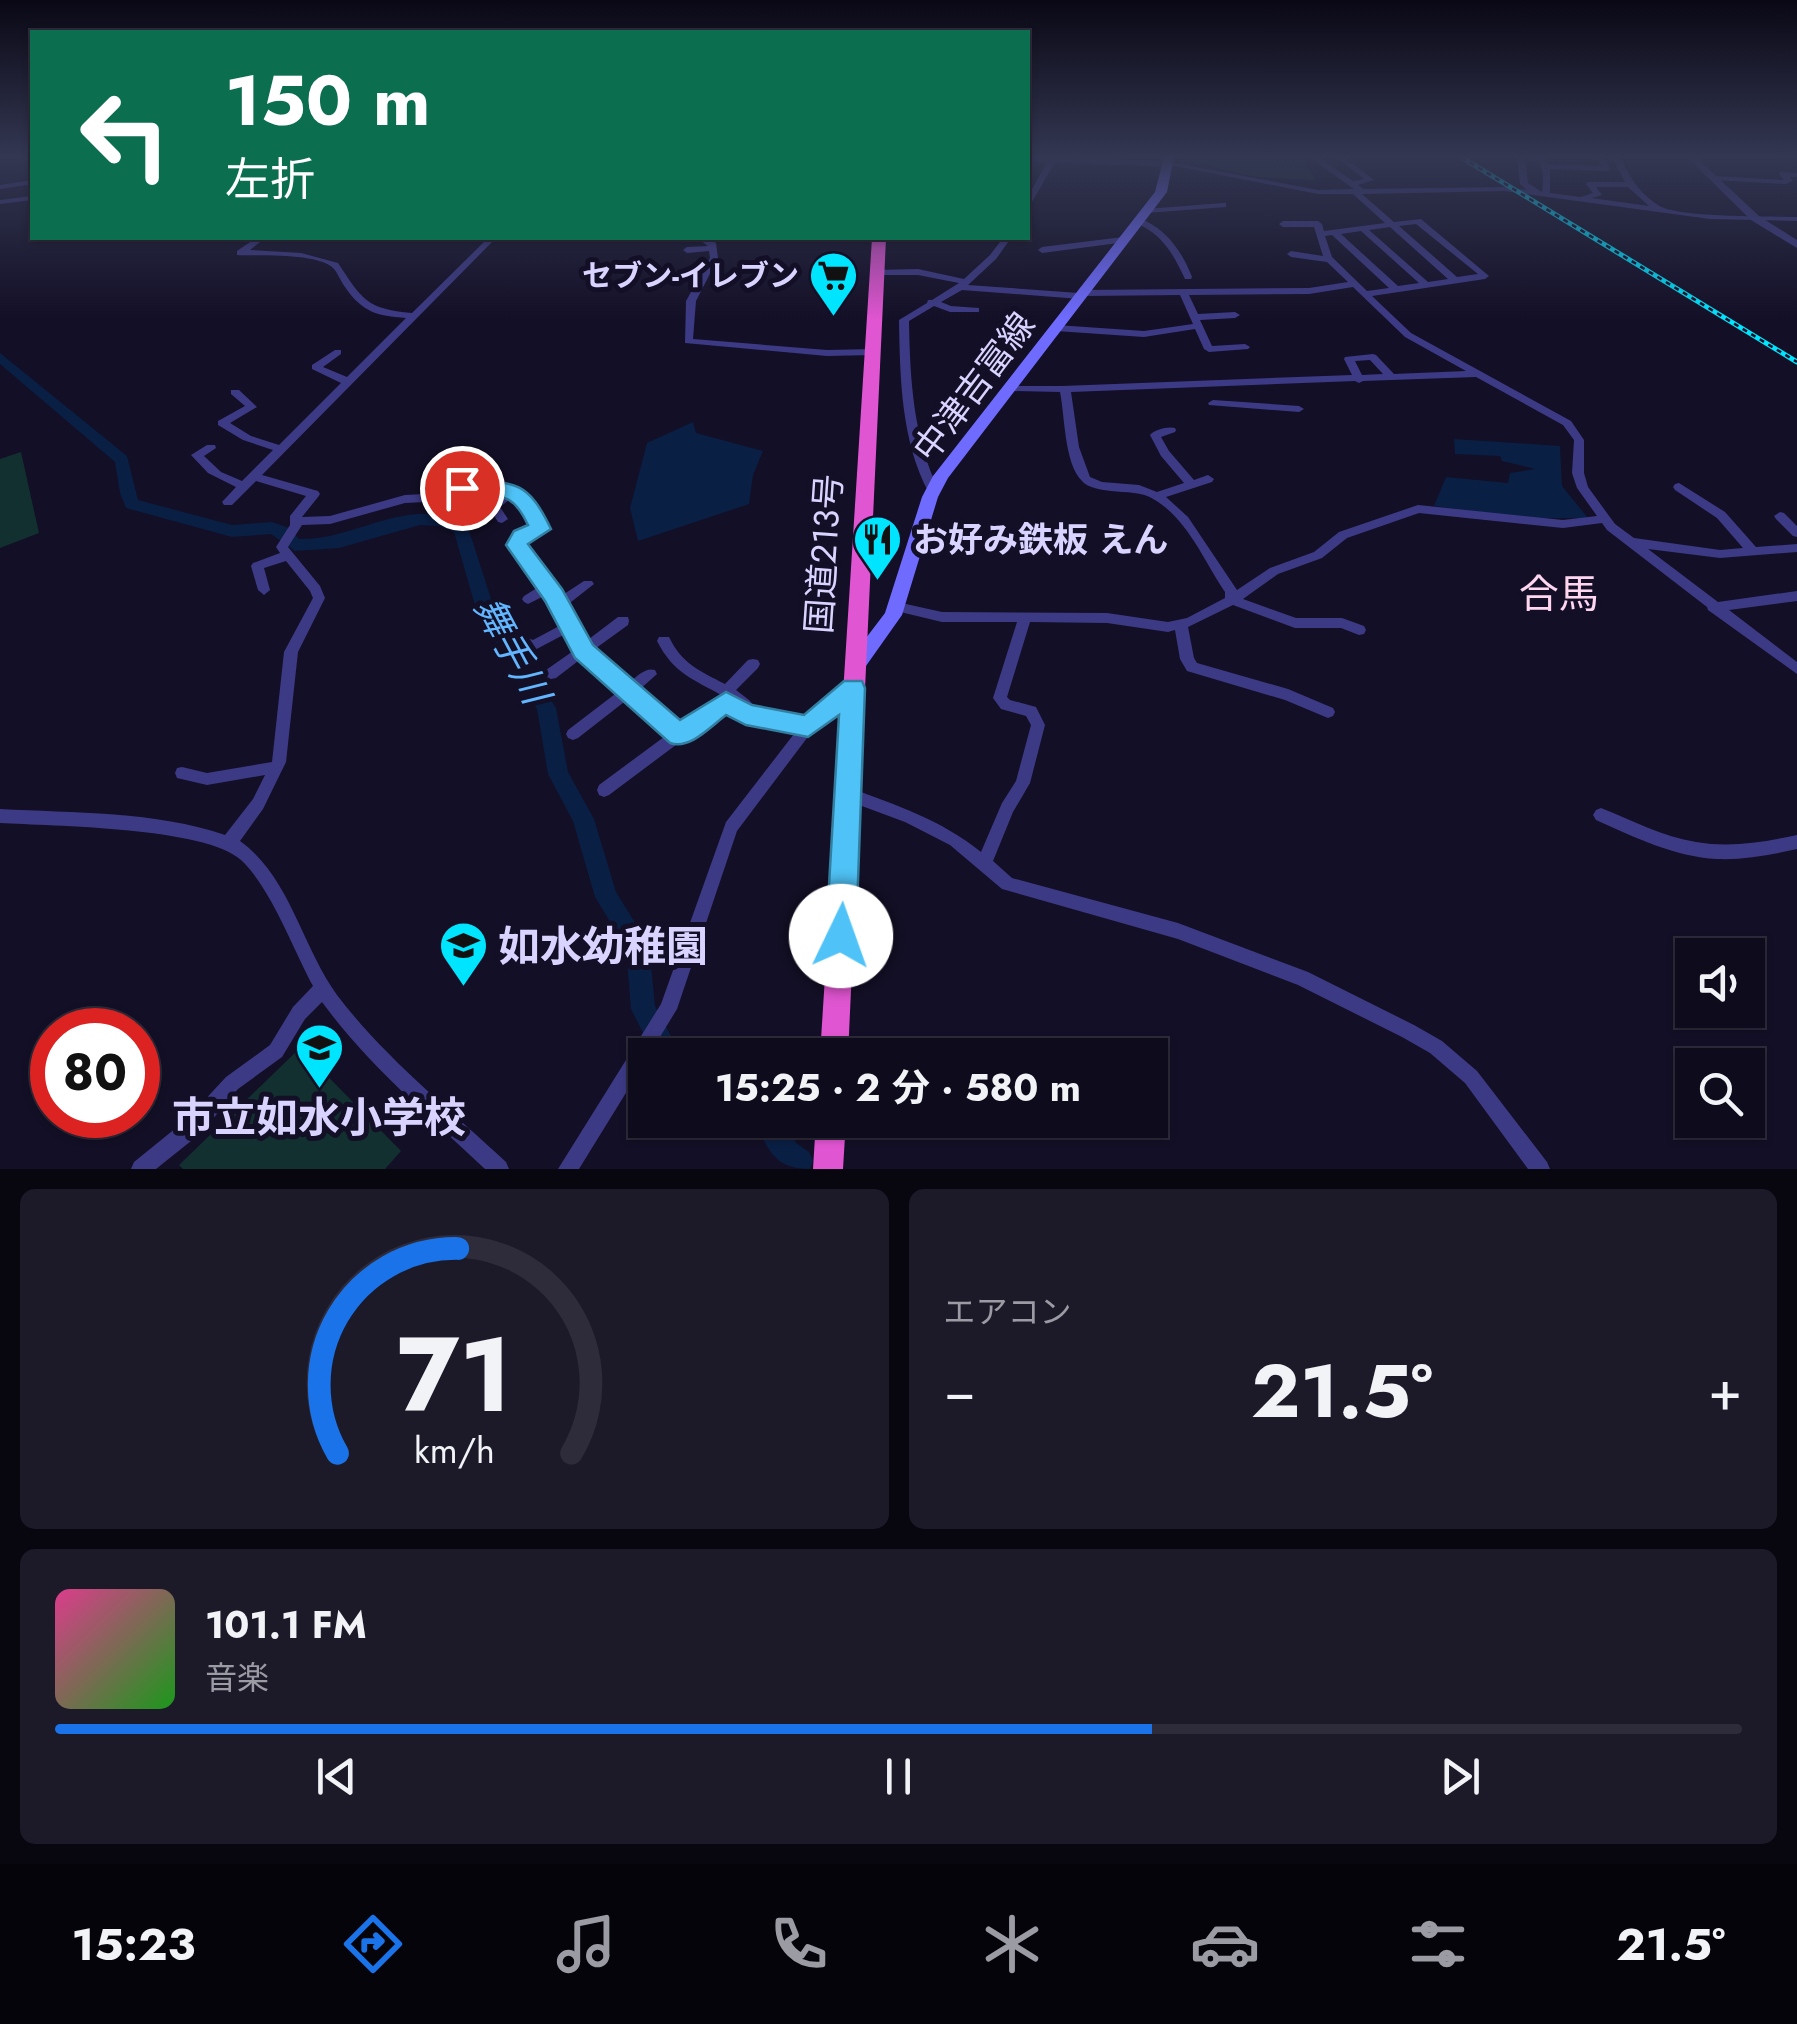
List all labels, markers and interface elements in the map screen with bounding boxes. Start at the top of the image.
text: 150 m [225,50,431,151]
icon: left [60,70,190,200]
text: 左折 [225,147,315,212]
supermarket icon: セブン-イレブン [808,250,860,318]
place label: セブン-イレブン [582,254,799,297]
street label: 中津吉富線 [901,302,1047,472]
pin [420,446,505,531]
icon: arrive [435,461,490,516]
street label: 国道213号 [793,473,855,635]
restaurant icon: お好み鉄板 えん [852,514,904,582]
place label: お好み鉄板 えん [913,515,1169,565]
district label: 合馬 [1519,565,1599,623]
water label: 舞手川 [461,587,565,717]
position arrow [789,884,893,988]
place label: 如水幼稚園 [498,916,708,977]
school or university icon: 如水幼稚園 [437,920,489,988]
map controls [1675,938,1765,1138]
button: sound [1675,938,1765,1028]
speed limit sign: 80 [30,1008,160,1138]
school or university icon: 市立如水小学校 [293,1022,345,1090]
button: search [1675,1048,1765,1138]
text: 15:25 · 2 分 · 580 m [715,1060,1081,1115]
place label: 市立如水小学校 [172,1087,466,1148]
text: エアコン [944,1289,1072,1335]
text: 71 [396,1300,512,1450]
text: 21.5° [1251,1337,1433,1445]
text: − [944,1351,976,1431]
text: + [1708,1351,1742,1431]
text: km/h [414,1425,495,1476]
text: 101.1 FM [205,1597,367,1652]
text: 音楽 [205,1655,269,1701]
icon: previous [309,1749,364,1804]
icon: pause [871,1749,926,1804]
icon: next [1433,1749,1488,1804]
icon: directions [338,1909,408,1979]
icon: music [551,1909,621,1979]
icon: phone [764,1909,834,1979]
icon: climate [977,1909,1047,1979]
icon: car [1190,1909,1260,1979]
icon: filters [1403,1909,1473,1979]
text: 15:23 [71,1912,195,1977]
text: 21.5° [1616,1912,1725,1977]

